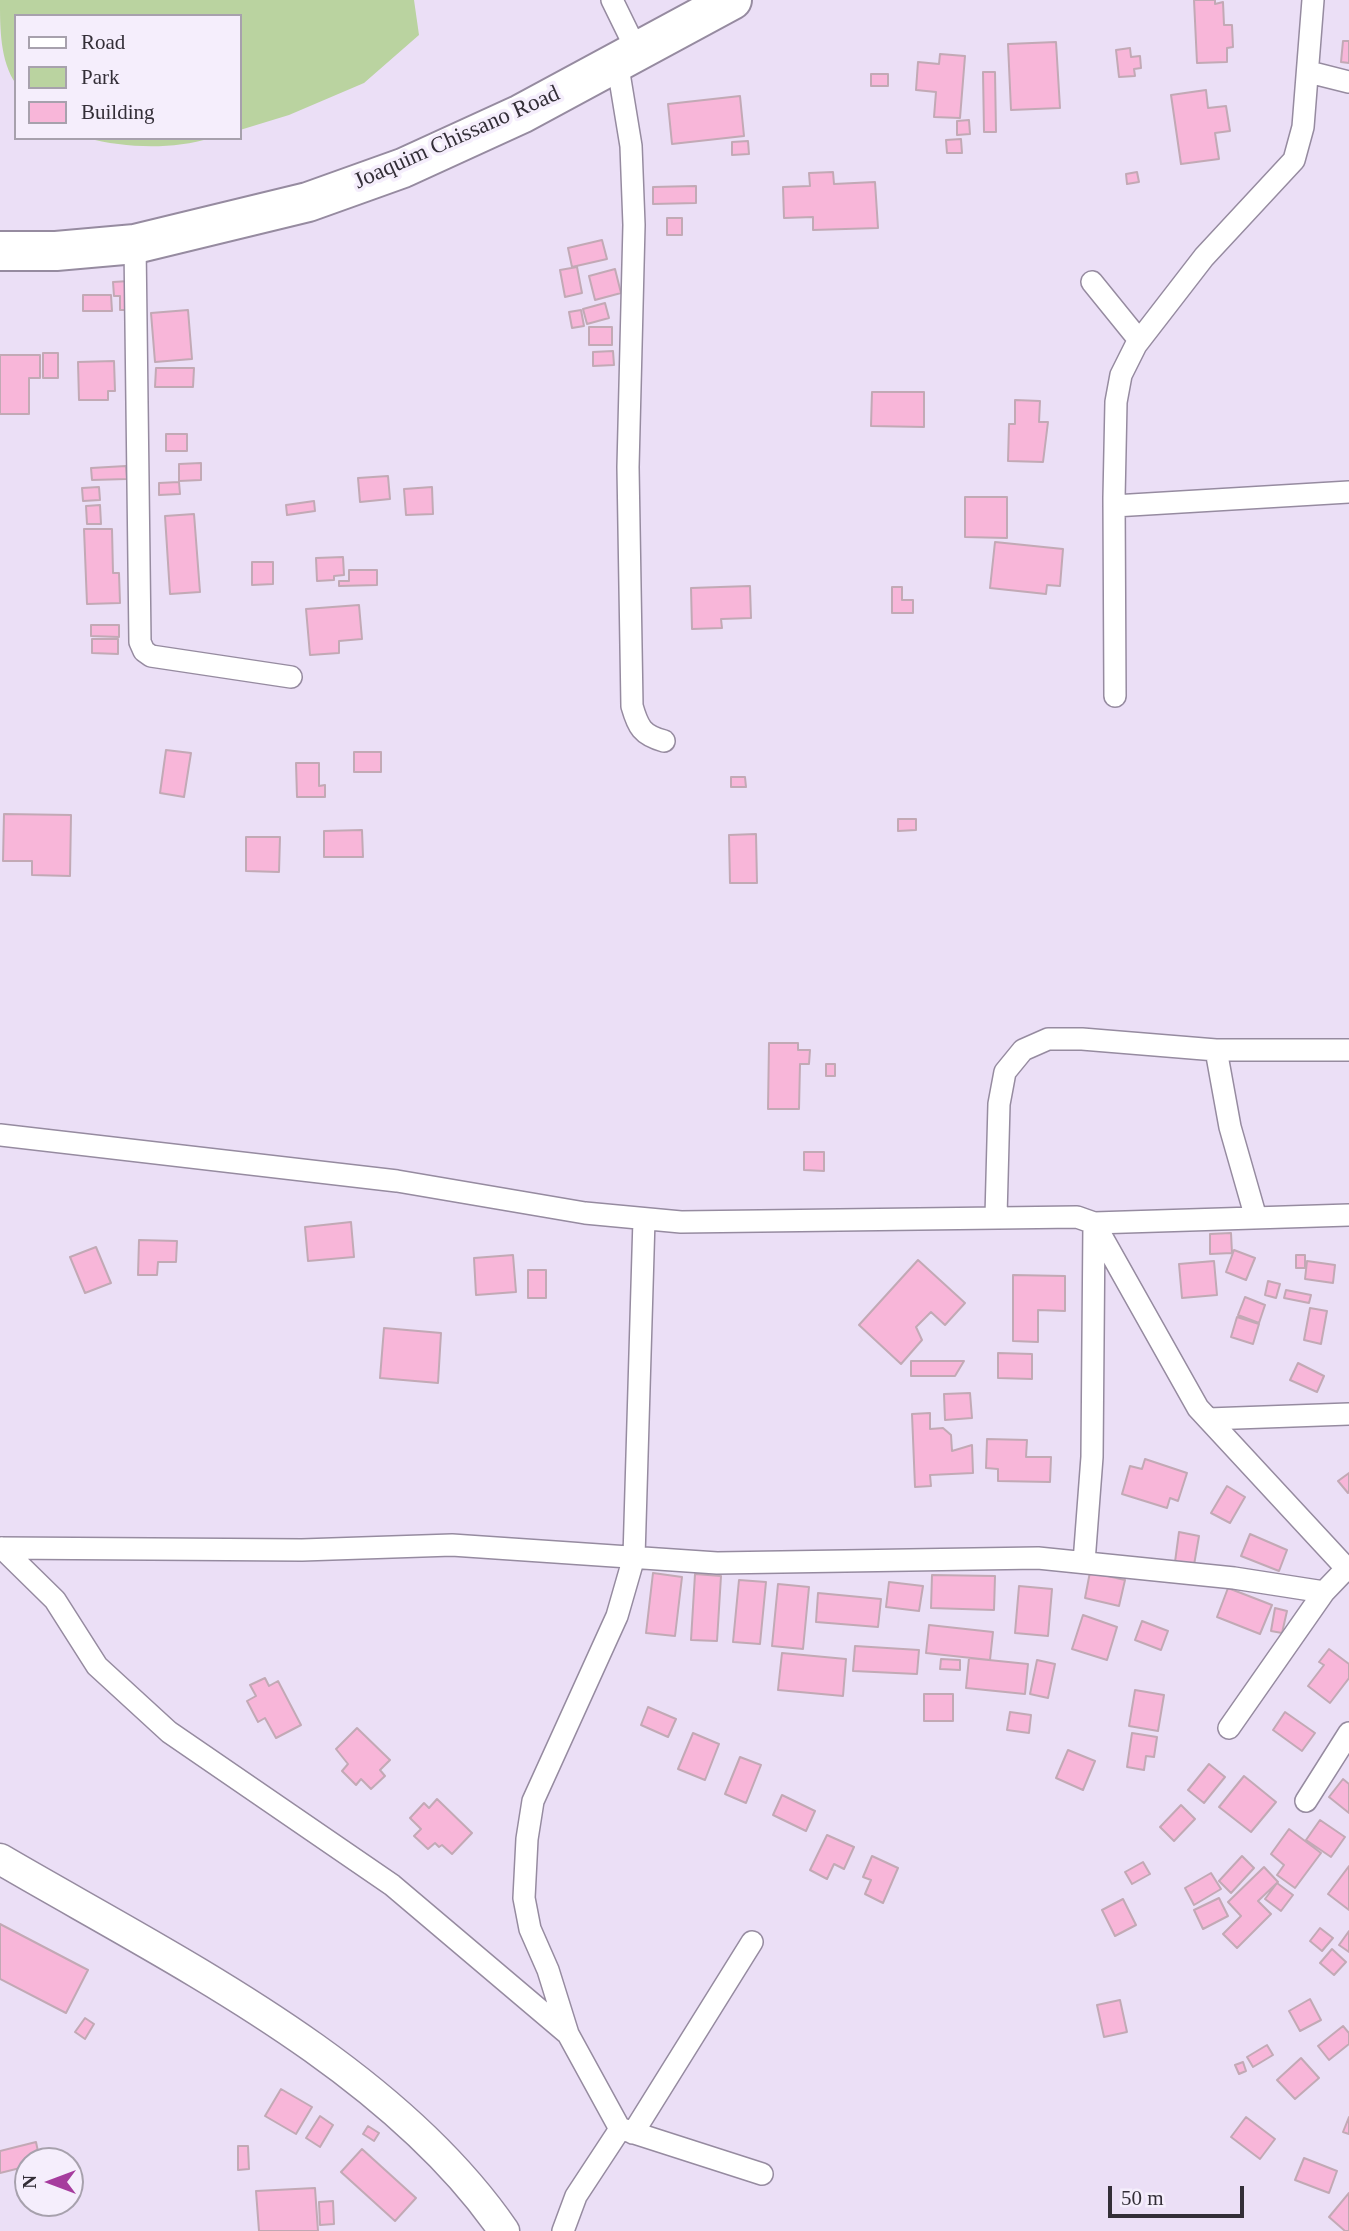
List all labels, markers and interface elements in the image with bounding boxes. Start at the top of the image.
legend [14,14,242,140]
text: Road [81,30,125,54]
text: Park [81,65,120,89]
street label: Joaquim Chissano Road [350,80,564,196]
text: Building [81,100,155,124]
north arrow [14,2147,84,2217]
scale bar [1111,2172,1248,2216]
text: N [19,2175,40,2189]
text: 50 m [1121,2186,1164,2210]

